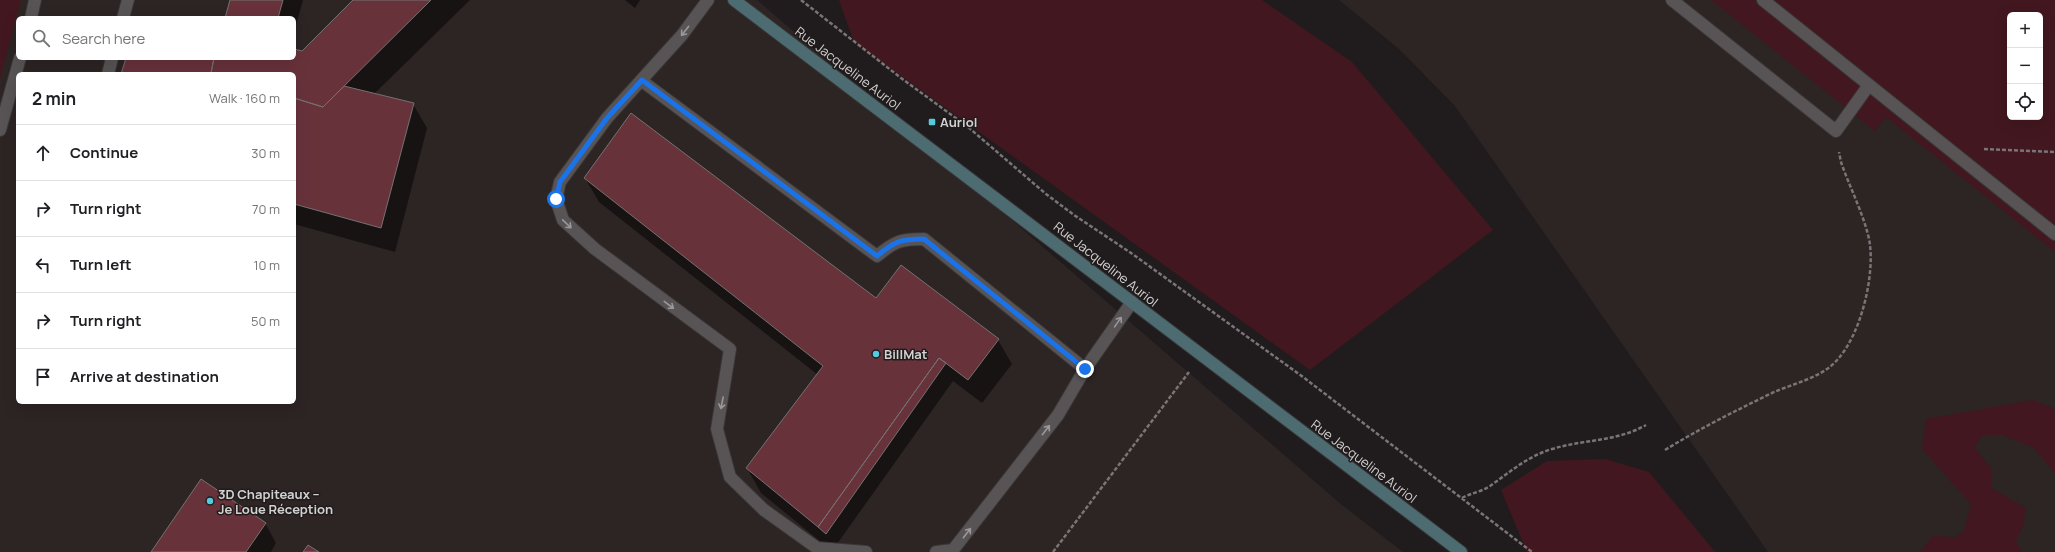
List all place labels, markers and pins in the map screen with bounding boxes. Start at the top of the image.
place label: Auriol [940,113,977,131]
marker: Auriol [927,117,937,127]
place label: BillMat [884,345,928,363]
marker: BillMat [871,349,881,359]
place label: 3D Chapiteaux – Je Loue Réception [218,485,333,518]
marker: 3D Chapiteaux – Je Loue Réception [205,496,215,506]

